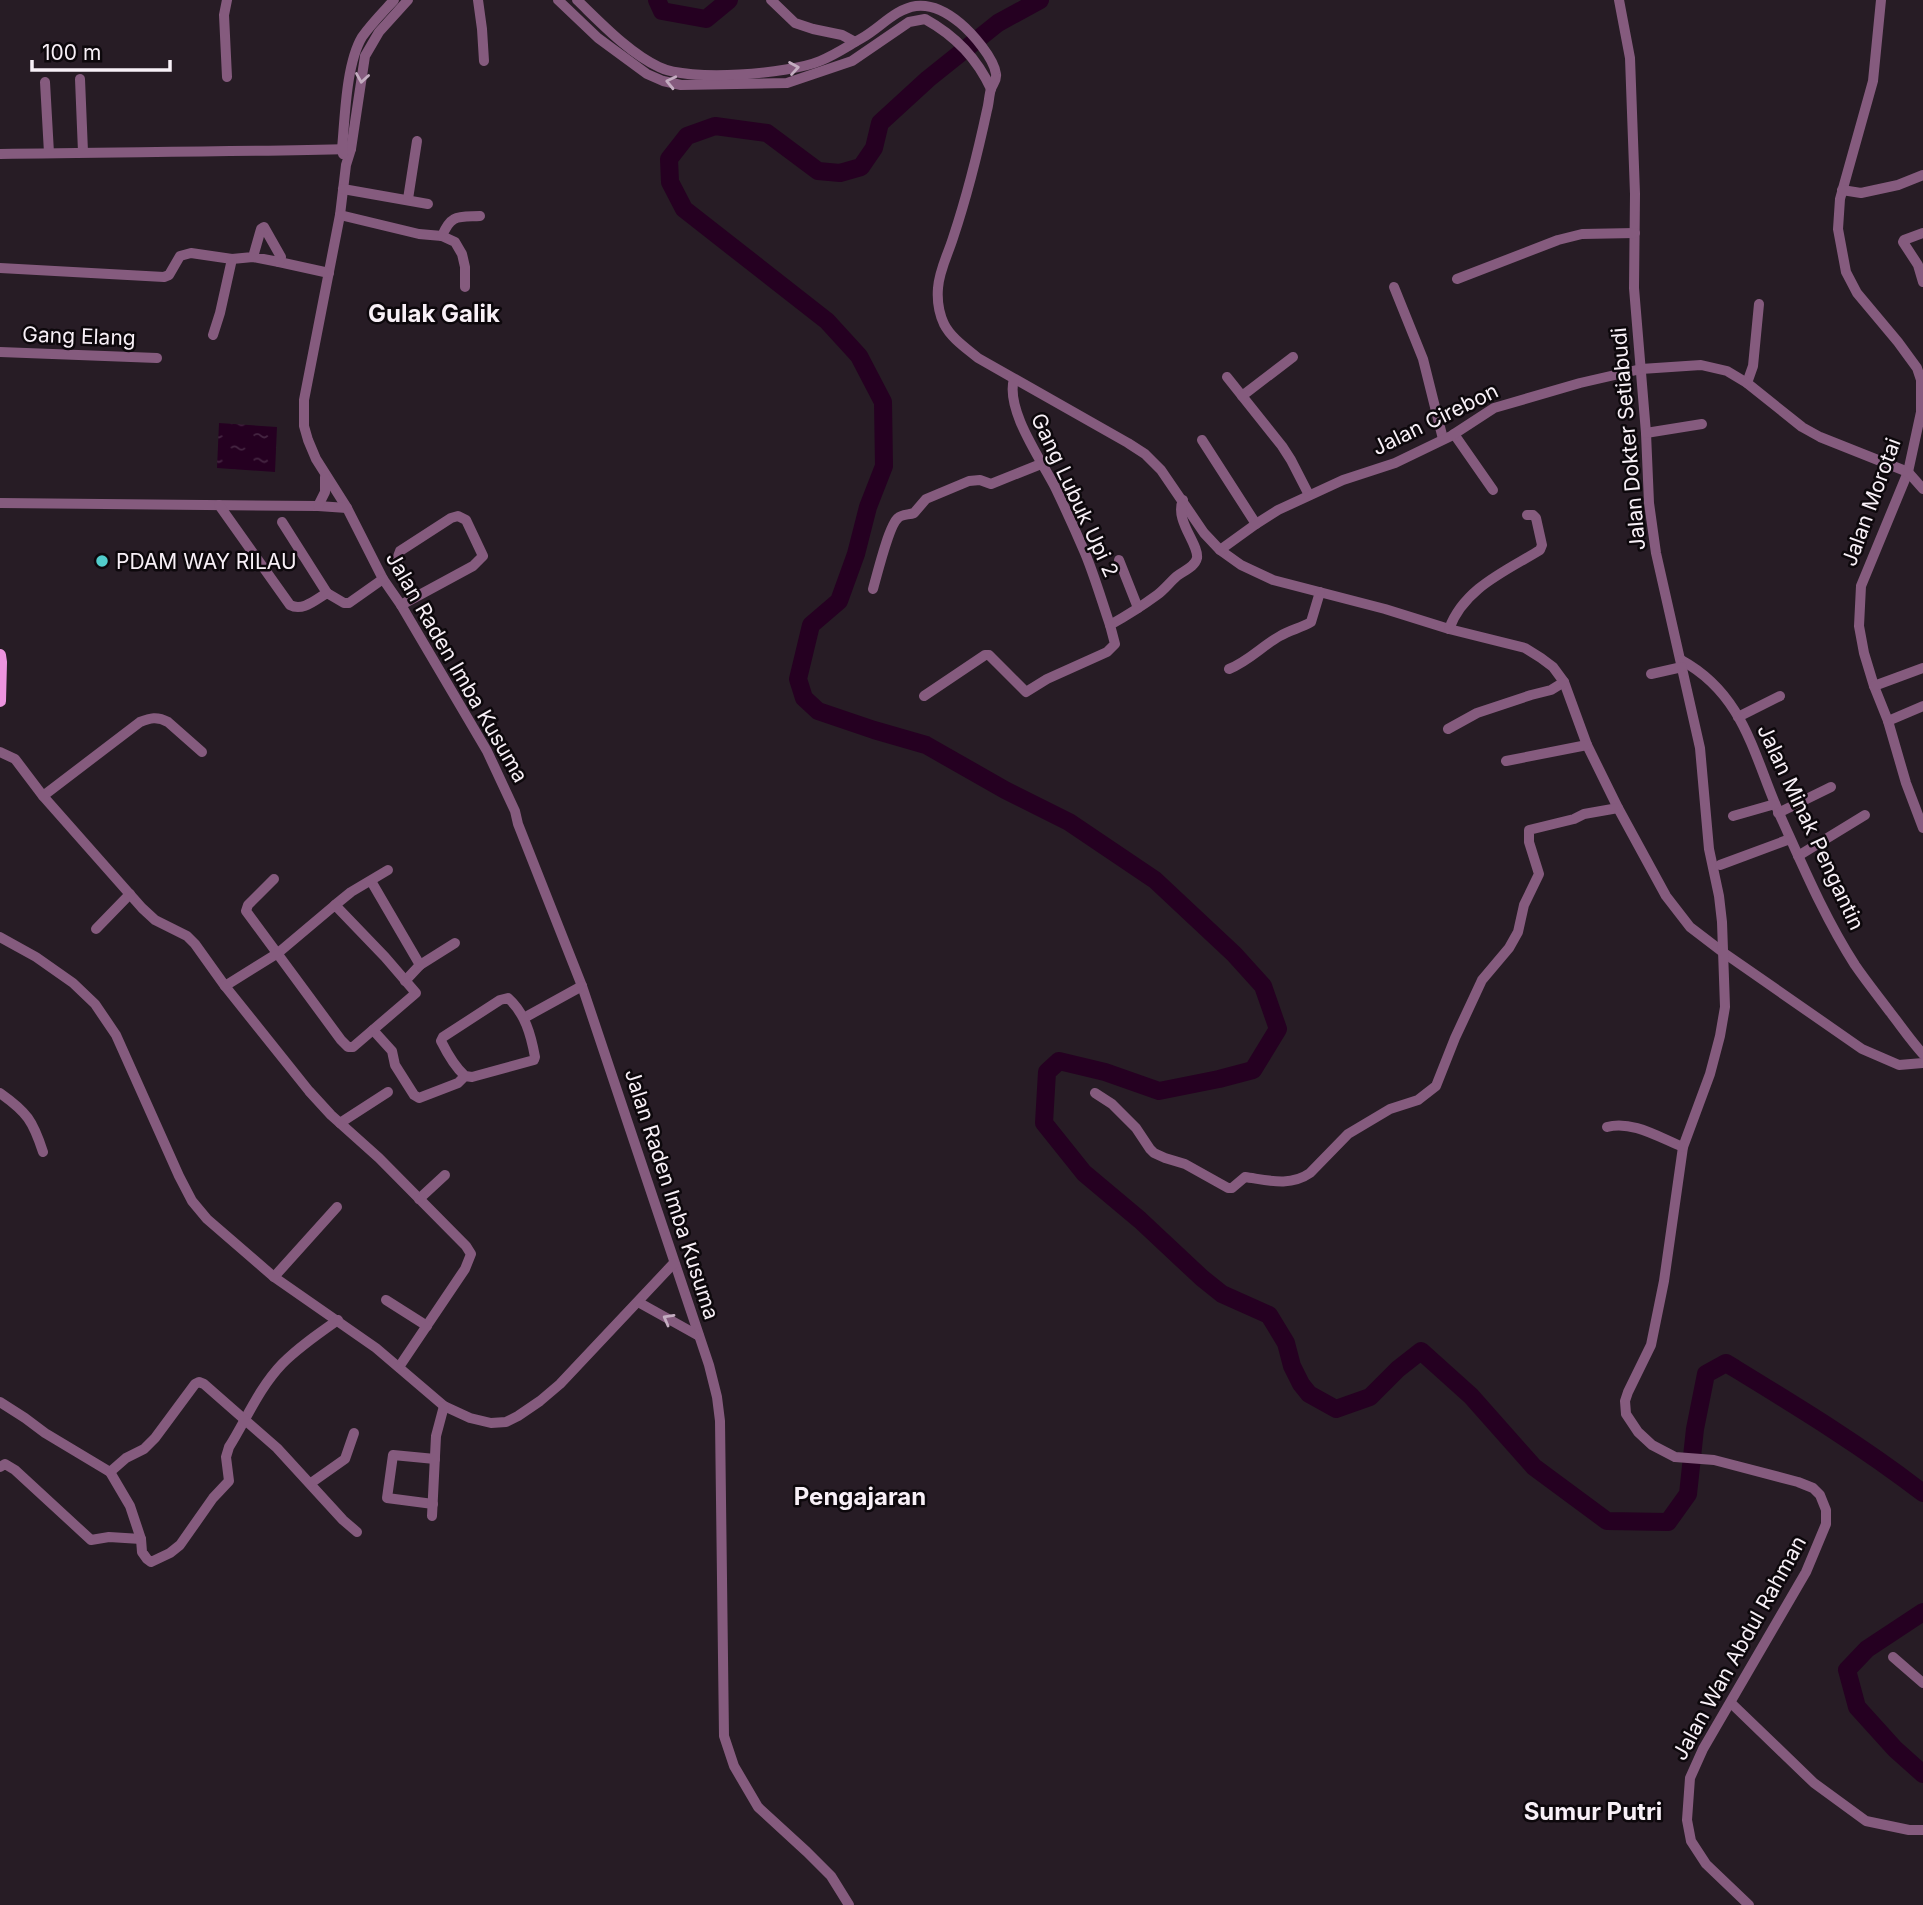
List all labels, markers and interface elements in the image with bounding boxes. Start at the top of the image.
scale bar [32,28,170,72]
text: 100 m [42,40,101,65]
one-way arrow [788,61,800,76]
one-way arrow [355,72,370,83]
one-way arrow [665,76,677,90]
district label: Gulak Galik [368,299,500,328]
street label: Gang Elang [22,322,136,350]
street label: Jalan Dokter Setiabudi [1606,327,1650,551]
street label: Jalan Cirebon [1368,378,1502,460]
street label: Gang Lubuk Upi 2 [1026,409,1124,581]
street label: Jalan Morotai [1836,435,1906,569]
street label: Jalan Raden Imba Kusuma [381,547,533,787]
place label: PDAM WAY RILAU [116,549,297,574]
marker: PDAM WAY RILAU [94,553,110,569]
street label: Jalan Minak Pengantin [1752,720,1870,934]
street label: Jalan Raden Imba Kusuma [620,1066,724,1322]
one-way arrow [663,1314,676,1327]
district label: Pengajaran [794,1482,926,1511]
street label: Jalan Wan Abdul Rahman [1667,1531,1811,1765]
district label: Sumur Putri [1524,1797,1662,1826]

